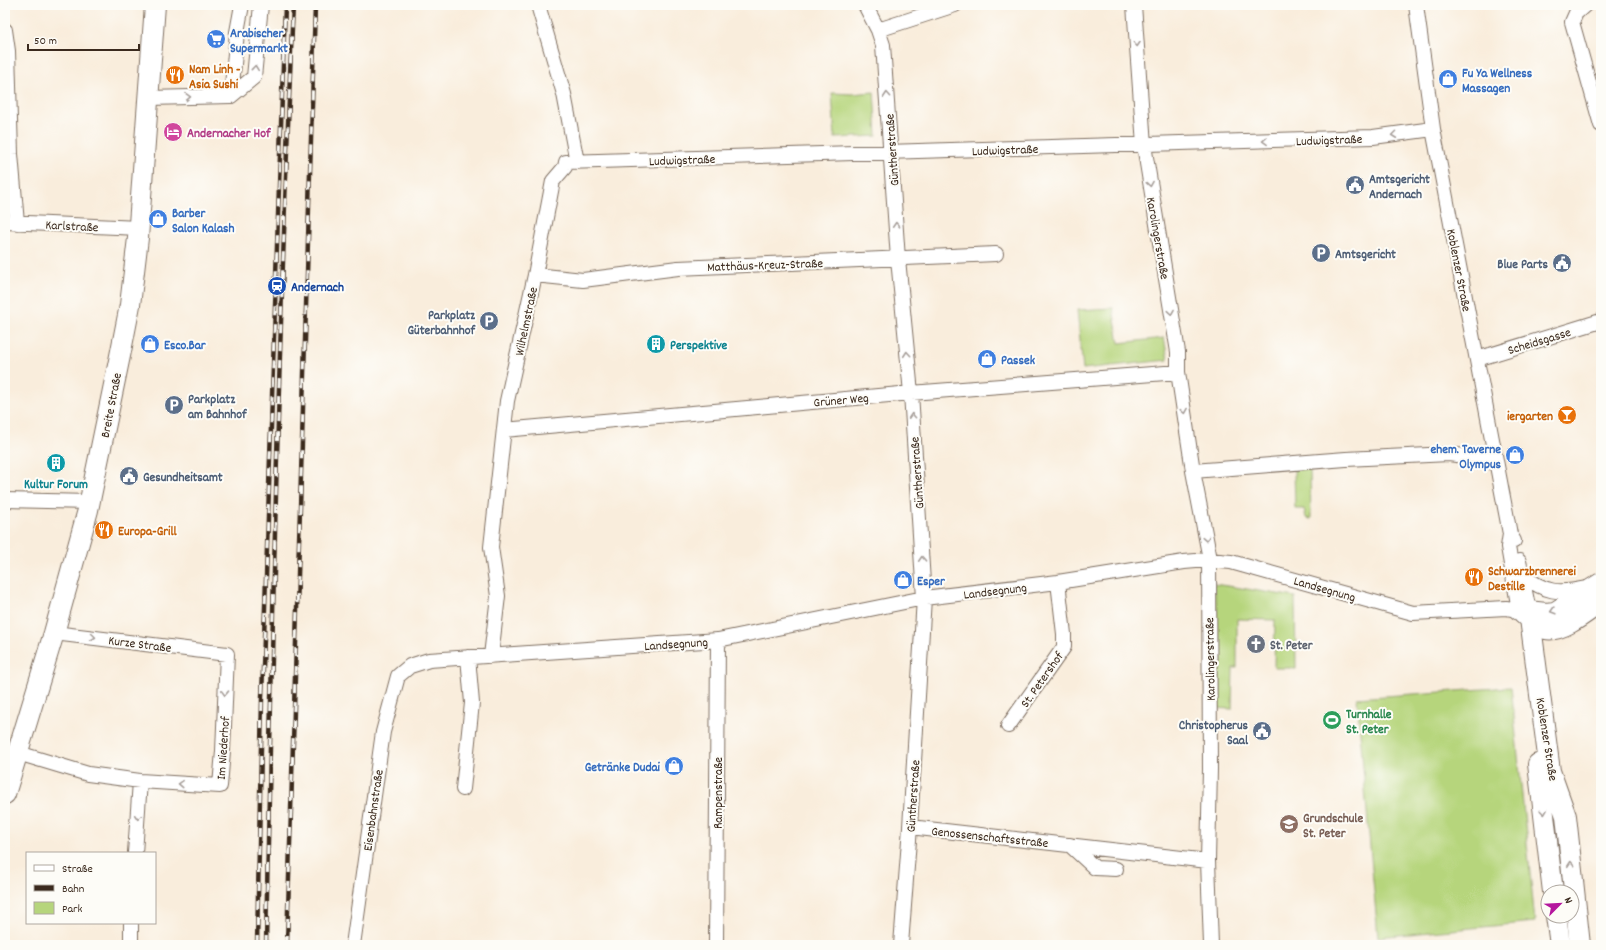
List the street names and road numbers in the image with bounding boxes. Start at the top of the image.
street label: Güntherstraße [881,113,906,187]
street label: Ludwigstraße [1295,131,1363,152]
street label: Ludwigstraße [971,141,1039,162]
street label: Ludwigstraße [648,151,716,172]
street label: Karolingerstraße [1140,196,1173,281]
street label: Karlstraße [45,217,99,238]
street label: Koblenzer Straße [1440,227,1475,314]
street label: Matthäus-Kreuz-Straße [707,255,824,278]
street label: Wilhelmstraße [511,285,544,358]
street label: Scheidsgasse [1506,324,1574,361]
street label: Breite Straße [97,371,128,440]
street label: Grüner Weg [813,390,870,413]
street label: Güntherstraße [906,436,931,510]
street label: Landsegnung [1291,572,1358,608]
street label: Landsegnung [963,579,1028,606]
street label: Karolingerstraße [1201,617,1222,701]
street label: Kurze Straße [107,632,173,659]
street label: Landsegnung [644,634,709,657]
street label: St. Petershof [1017,648,1070,712]
street label: Koblenzer Straße [1530,696,1562,783]
street label: Im Niederhof [213,715,236,780]
street label: Rampenstraße [710,757,729,829]
street label: Güntherstraße [902,759,927,833]
street label: Eisenbahnstraße [359,768,390,852]
street label: Genossenschaftsstraße [930,823,1049,854]

